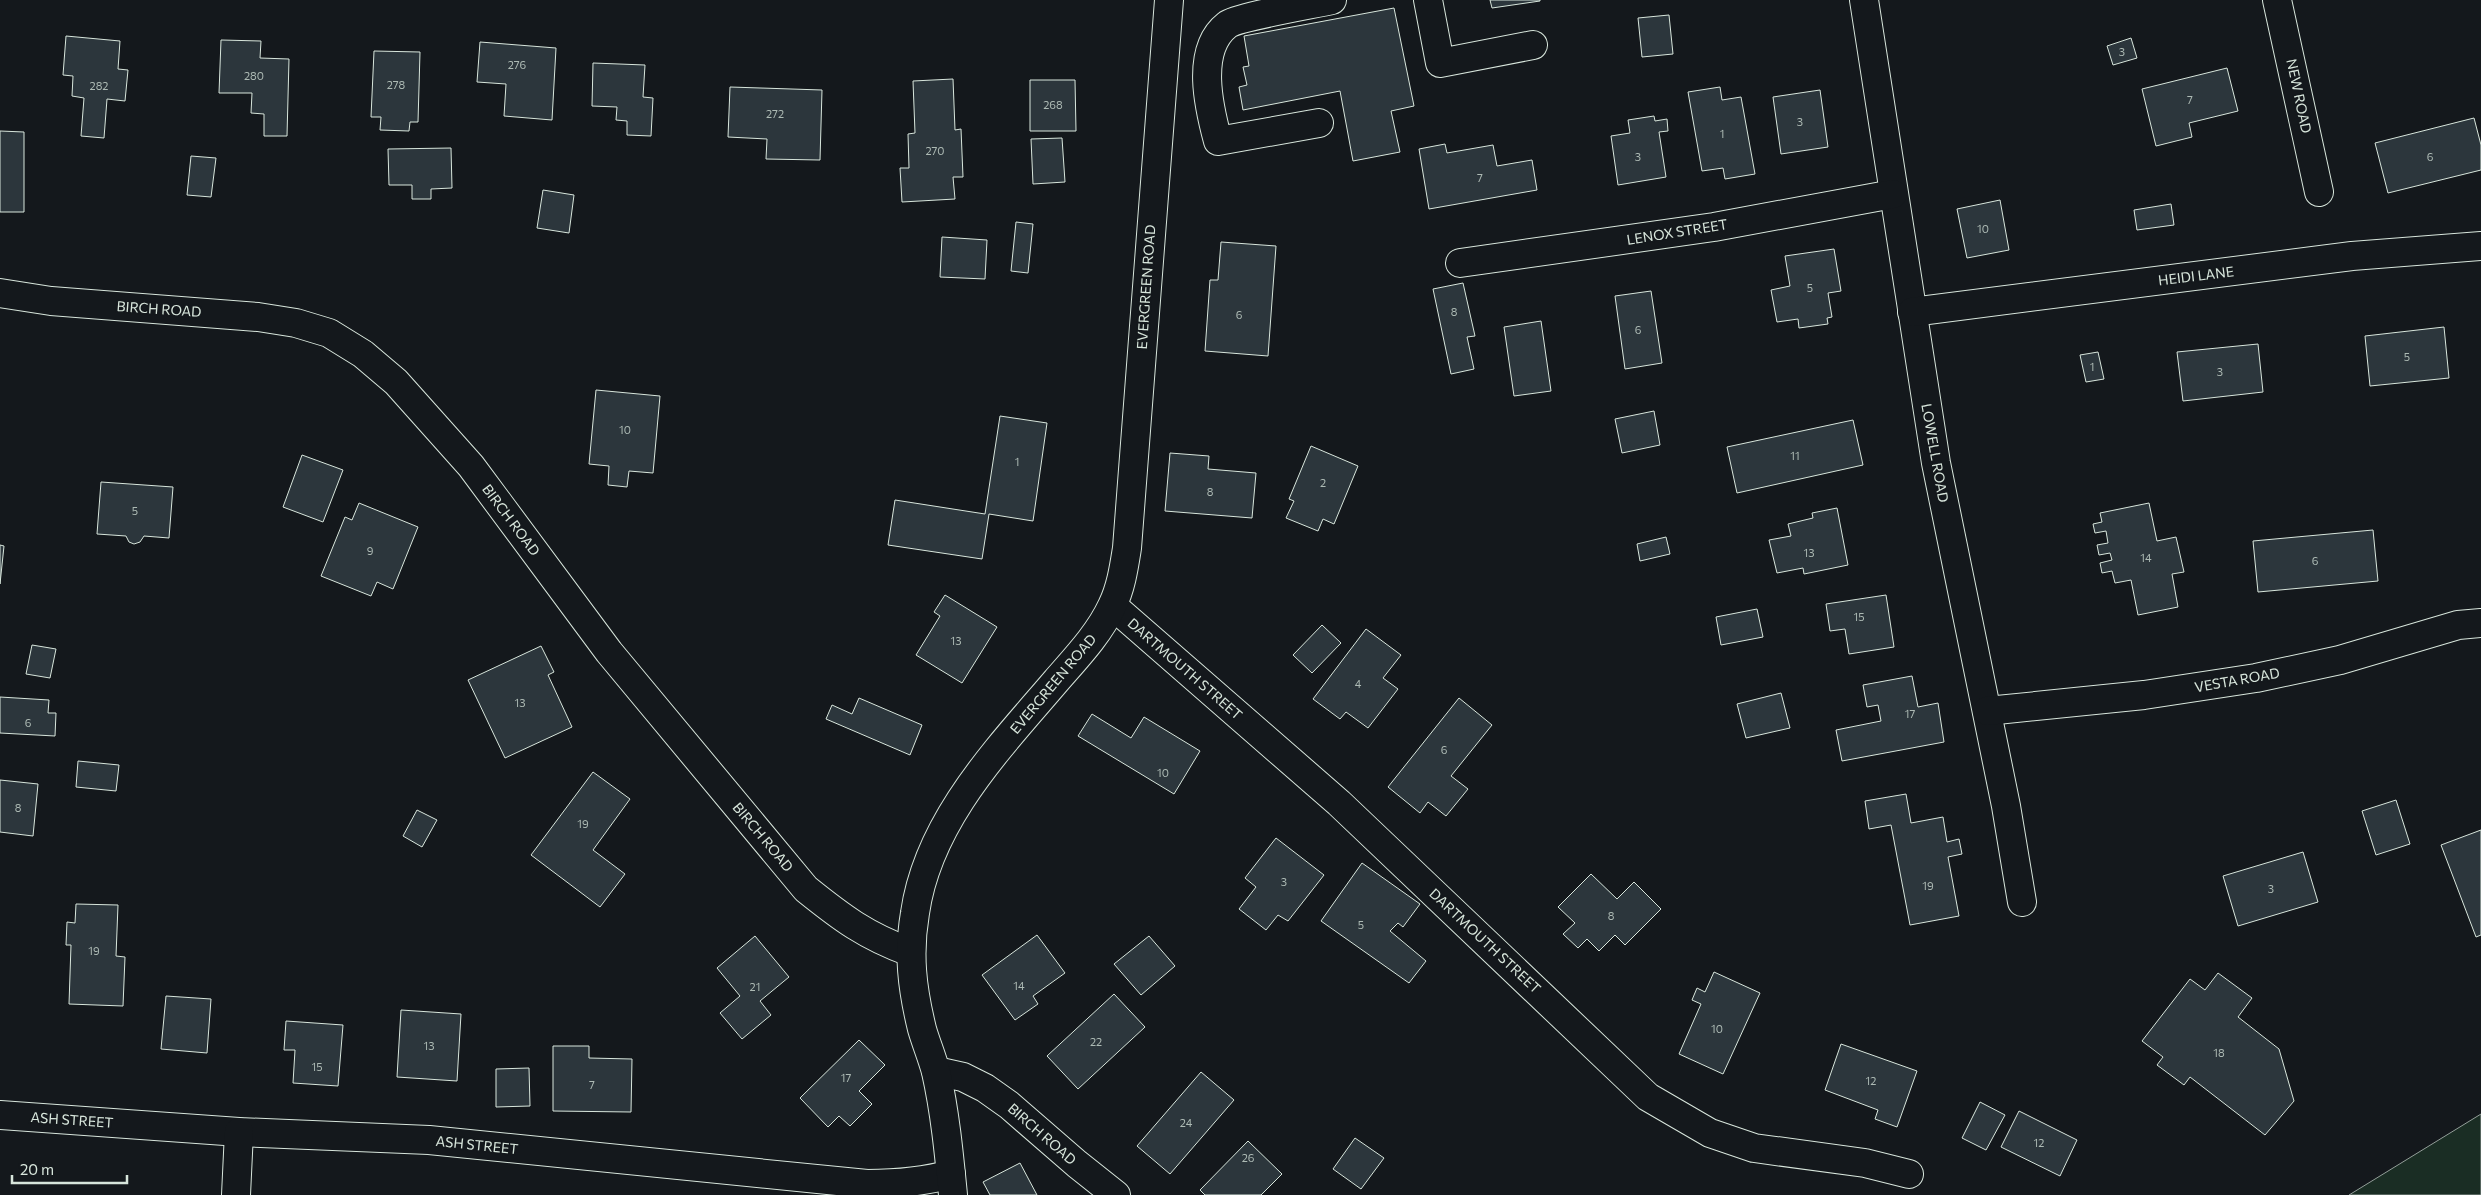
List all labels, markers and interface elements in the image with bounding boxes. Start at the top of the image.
house number: 3 [2119,45,2125,58]
street label: NEW ROAD [2283,57,2316,135]
house number: 276 [508,58,527,71]
house number: 280 [244,69,264,82]
house number: 278 [387,78,406,91]
house number: 282 [90,79,108,92]
house number: 7 [2187,93,2193,106]
house number: 268 [1043,98,1063,111]
house number: 272 [766,107,784,120]
house number: 3 [1797,115,1803,128]
house number: 1 [1720,127,1724,140]
house number: 270 [925,144,945,157]
house number: 3 [1635,150,1641,163]
house number: 6 [2427,150,2434,163]
house number: 7 [1477,171,1483,184]
street label: LENOX STREET [1625,215,1729,248]
house number: 10 [1977,222,1989,235]
street label: EVERGREEN ROAD [1133,224,1158,350]
street label: HEIDI LANE [2157,262,2235,289]
house number: 5 [1807,281,1813,294]
street label: BIRCH ROAD [116,297,202,320]
house number: 8 [1451,305,1458,318]
house number: 6 [1236,308,1243,321]
house number: 6 [1635,323,1642,336]
house number: 5 [2404,350,2410,363]
house number: 1 [2090,360,2094,373]
house number: 3 [2217,365,2223,378]
street label: LOWELL ROAD [1918,402,1953,504]
house number: 10 [619,423,631,436]
house number: 11 [1790,449,1800,462]
house number: 1 [1015,455,1019,468]
house number: 2 [1320,476,1326,489]
street label: BIRCH ROAD [479,481,544,559]
house number: 8 [1207,485,1214,498]
house number: 5 [132,504,138,517]
house number: 9 [367,544,374,557]
house number: 13 [1804,546,1814,559]
house number: 14 [2140,551,2152,564]
house number: 6 [2312,554,2319,567]
house number: 15 [1853,610,1865,623]
street label: DARTMOUTH STREET [1125,614,1246,723]
street label: EVERGREEN ROAD [1006,630,1099,737]
house number: 13 [951,634,961,647]
street label: VESTA ROAD [2193,664,2281,695]
house number: 4 [1355,677,1362,690]
house number: 13 [515,696,525,709]
house number: 17 [1905,707,1915,720]
house number: 6 [25,716,32,729]
house number: 6 [1441,743,1448,756]
house number: 10 [1157,766,1169,779]
street label: BIRCH ROAD [730,799,797,875]
house number: 8 [15,801,22,814]
house number: 19 [577,817,589,830]
house number: 3 [1281,875,1287,888]
house number: 19 [1922,879,1934,892]
house number: 3 [2268,882,2274,895]
street label: DARTMOUTH STREET [1426,885,1545,997]
house number: 8 [1608,909,1615,922]
house number: 5 [1358,918,1364,931]
house number: 19 [88,944,100,957]
house number: 14 [1013,979,1025,992]
house number: 21 [750,980,760,993]
house number: 10 [1711,1022,1723,1035]
house number: 22 [1090,1035,1102,1048]
house number: 13 [424,1039,434,1052]
house number: 18 [2213,1046,2225,1059]
house number: 15 [311,1060,323,1073]
house number: 17 [841,1071,851,1084]
house number: 12 [1866,1074,1876,1087]
house number: 7 [589,1078,595,1091]
street label: BIRCH ROAD [1005,1099,1080,1168]
street label: ASH STREET [30,1108,114,1131]
house number: 24 [1180,1116,1193,1129]
street label: ASH STREET [435,1132,519,1157]
house number: 12 [2034,1136,2044,1149]
house number: 26 [1242,1151,1255,1164]
scale bar [12,1152,128,1184]
text: 20 m [20,1160,54,1178]

